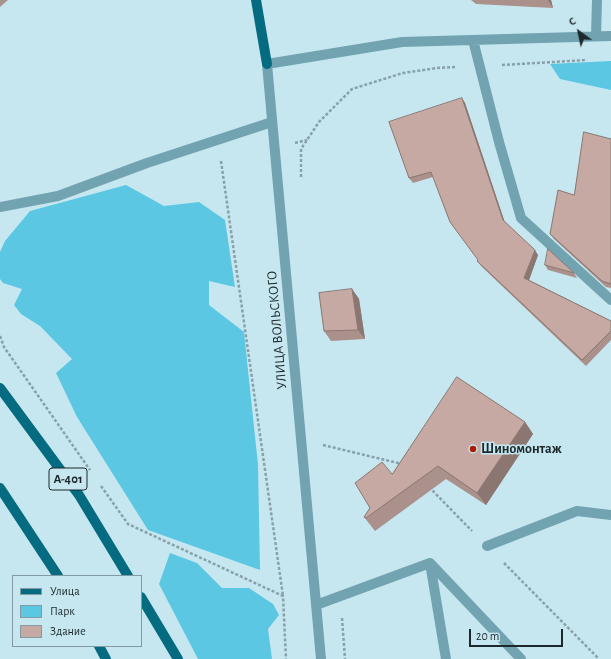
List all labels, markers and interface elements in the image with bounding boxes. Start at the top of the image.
north arrow [559,12,599,52]
text: С [567,15,578,28]
street label: УЛИЦА ВОЛЬСКОГО [263,270,291,390]
place label: Шиномонтаж [481,441,562,457]
marker: Шиномонтаж [468,444,478,454]
road number: А-401 [49,468,87,490]
legend [12,575,142,647]
text: Улица [50,585,80,597]
text: Парк [50,605,75,617]
scale bar [471,621,565,647]
text: Здание [50,625,86,637]
text: 20 m [476,630,499,642]

